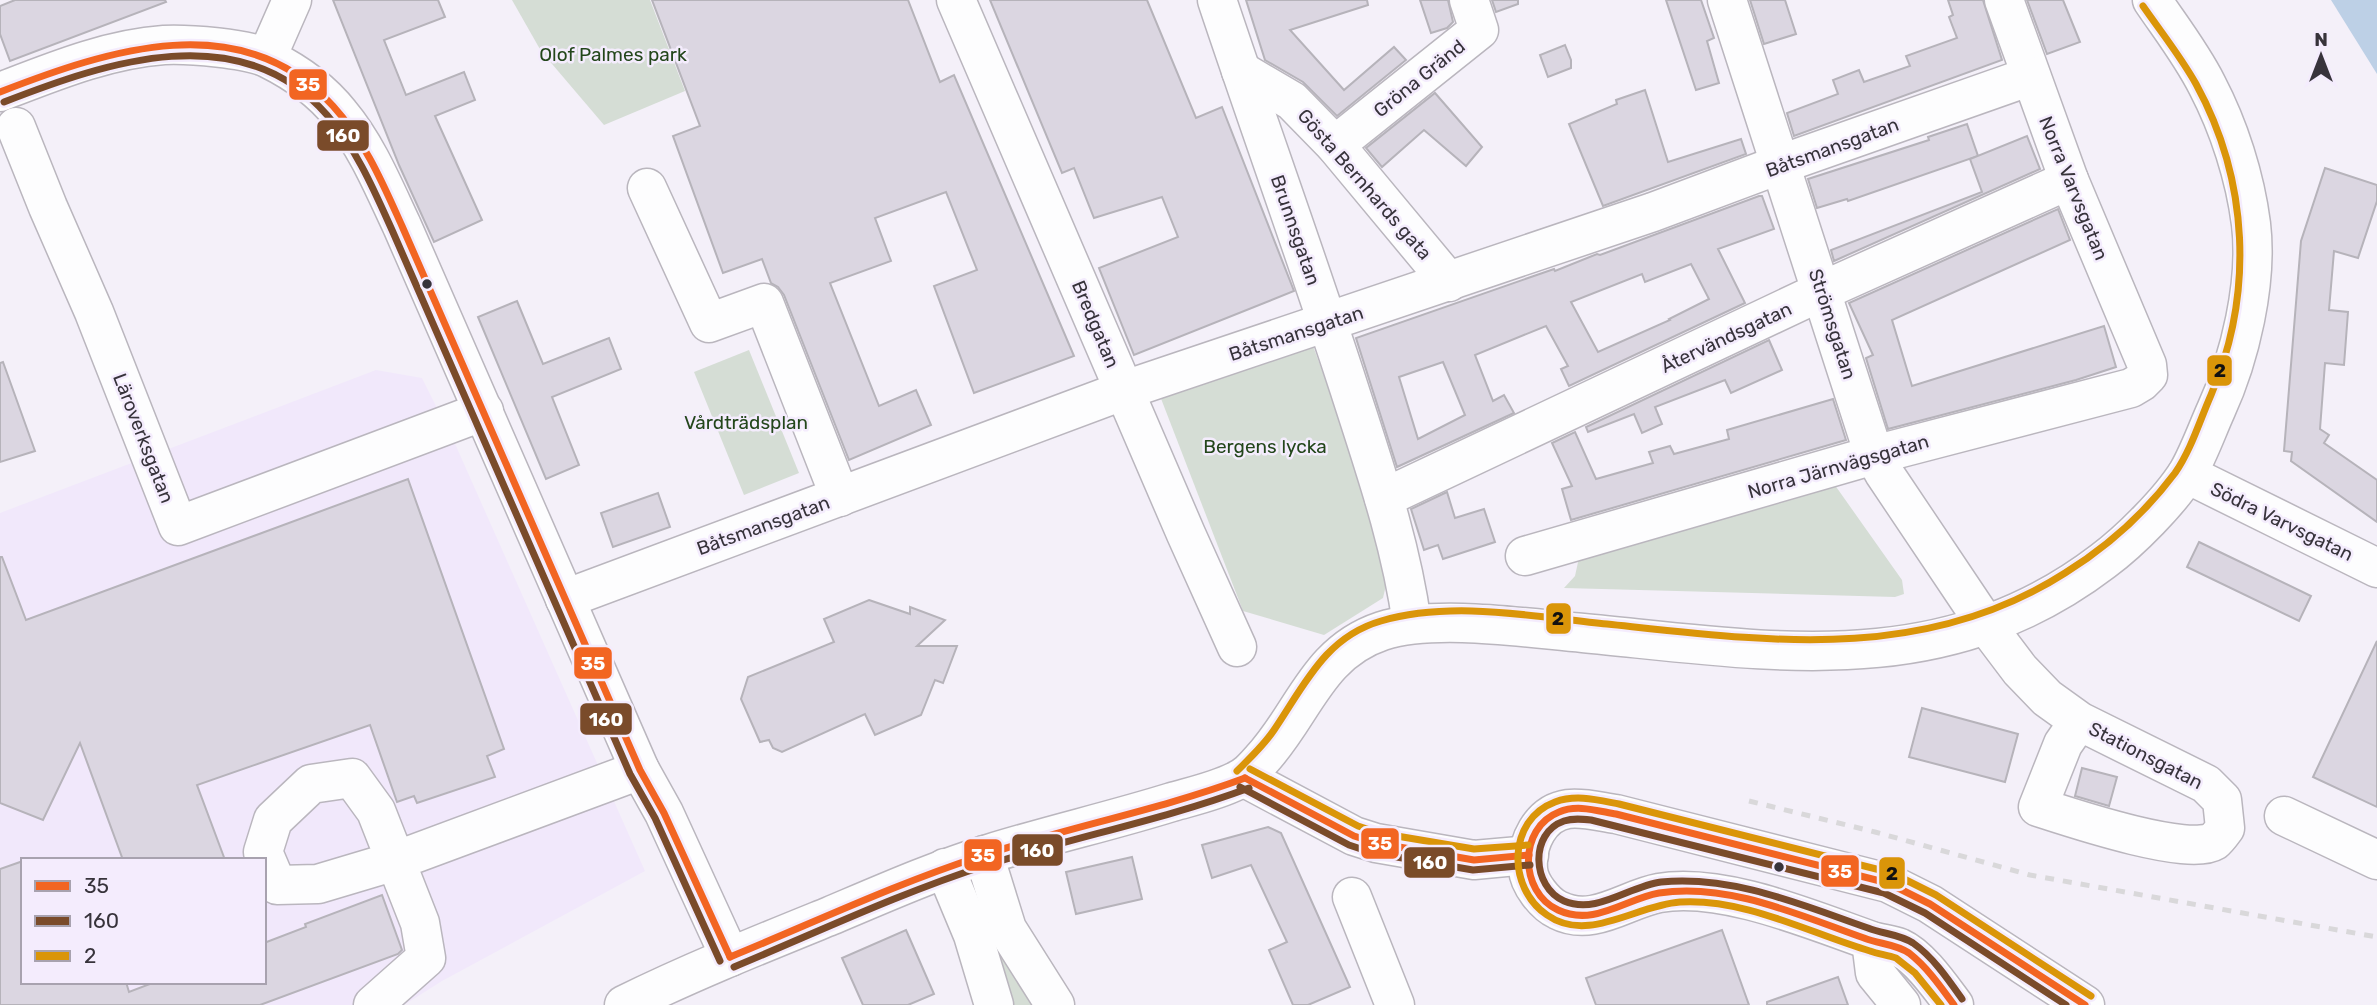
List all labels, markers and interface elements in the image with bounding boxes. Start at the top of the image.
north arrow [2286,21,2356,91]
text: N [2314,28,2328,51]
street label: Gröna Gränd [1369,35,1470,122]
park label: Olof Palmes park [539,43,687,66]
line badge: 35 [288,68,328,101]
text: 35 [296,73,320,96]
street label: Gösta Bernhards gata [1293,104,1436,265]
street label: Båtsmansgatan [1762,113,1902,182]
street label: Norra Varvsgatan [2034,113,2113,264]
line badge: 160 [316,119,370,152]
text: 160 [326,124,360,147]
street label: Brunnsgatan [1266,172,1325,288]
street label: Strömsgatan [1804,266,1861,382]
unlabelled marker [420,277,434,291]
street label: Bredgatan [1067,277,1124,371]
street label: Återvändsgatan [1657,297,1795,378]
street label: Båtsmansgatan [1226,301,1366,366]
line badge: 2 [2206,354,2233,387]
text: 2 [2214,359,2226,382]
street label: Läroverksgatan [108,370,179,506]
park label: Vårdträdsplan [684,411,808,434]
street label: Norra Järnvägsgatan [1745,430,1931,503]
park label: Bergens lycka [1203,435,1327,458]
street label: Södra Varvsgatan [2207,477,2357,566]
street label: Båtsmansgatan [693,491,833,560]
line badge: 2 [1545,602,1572,635]
text: 2 [1552,607,1564,630]
line badge: 35 [573,646,613,680]
text: 35 [581,652,605,675]
line badge: 160 [579,702,633,736]
text: 160 [589,708,623,731]
street label: Stationsgatan [2085,717,2207,794]
line badge: 35 [1360,827,1400,860]
text: 35 [1368,832,1392,855]
line badge: 160 [1011,833,1064,867]
line badge: 35 [963,838,1003,872]
text: 160 [1020,839,1054,862]
text: 35 [971,844,995,867]
line badge: 160 [1403,846,1456,879]
text: 160 [1413,851,1447,874]
line badge: 35 [1820,854,1860,888]
line badge: 2 [1878,856,1906,890]
legend [21,858,266,984]
unlabelled marker [1772,860,1786,874]
text: 35 [1828,860,1852,883]
text: 2 [1886,862,1898,885]
text: 35 [84,873,109,898]
text: 160 [84,908,119,933]
text: 2 [84,943,96,968]

